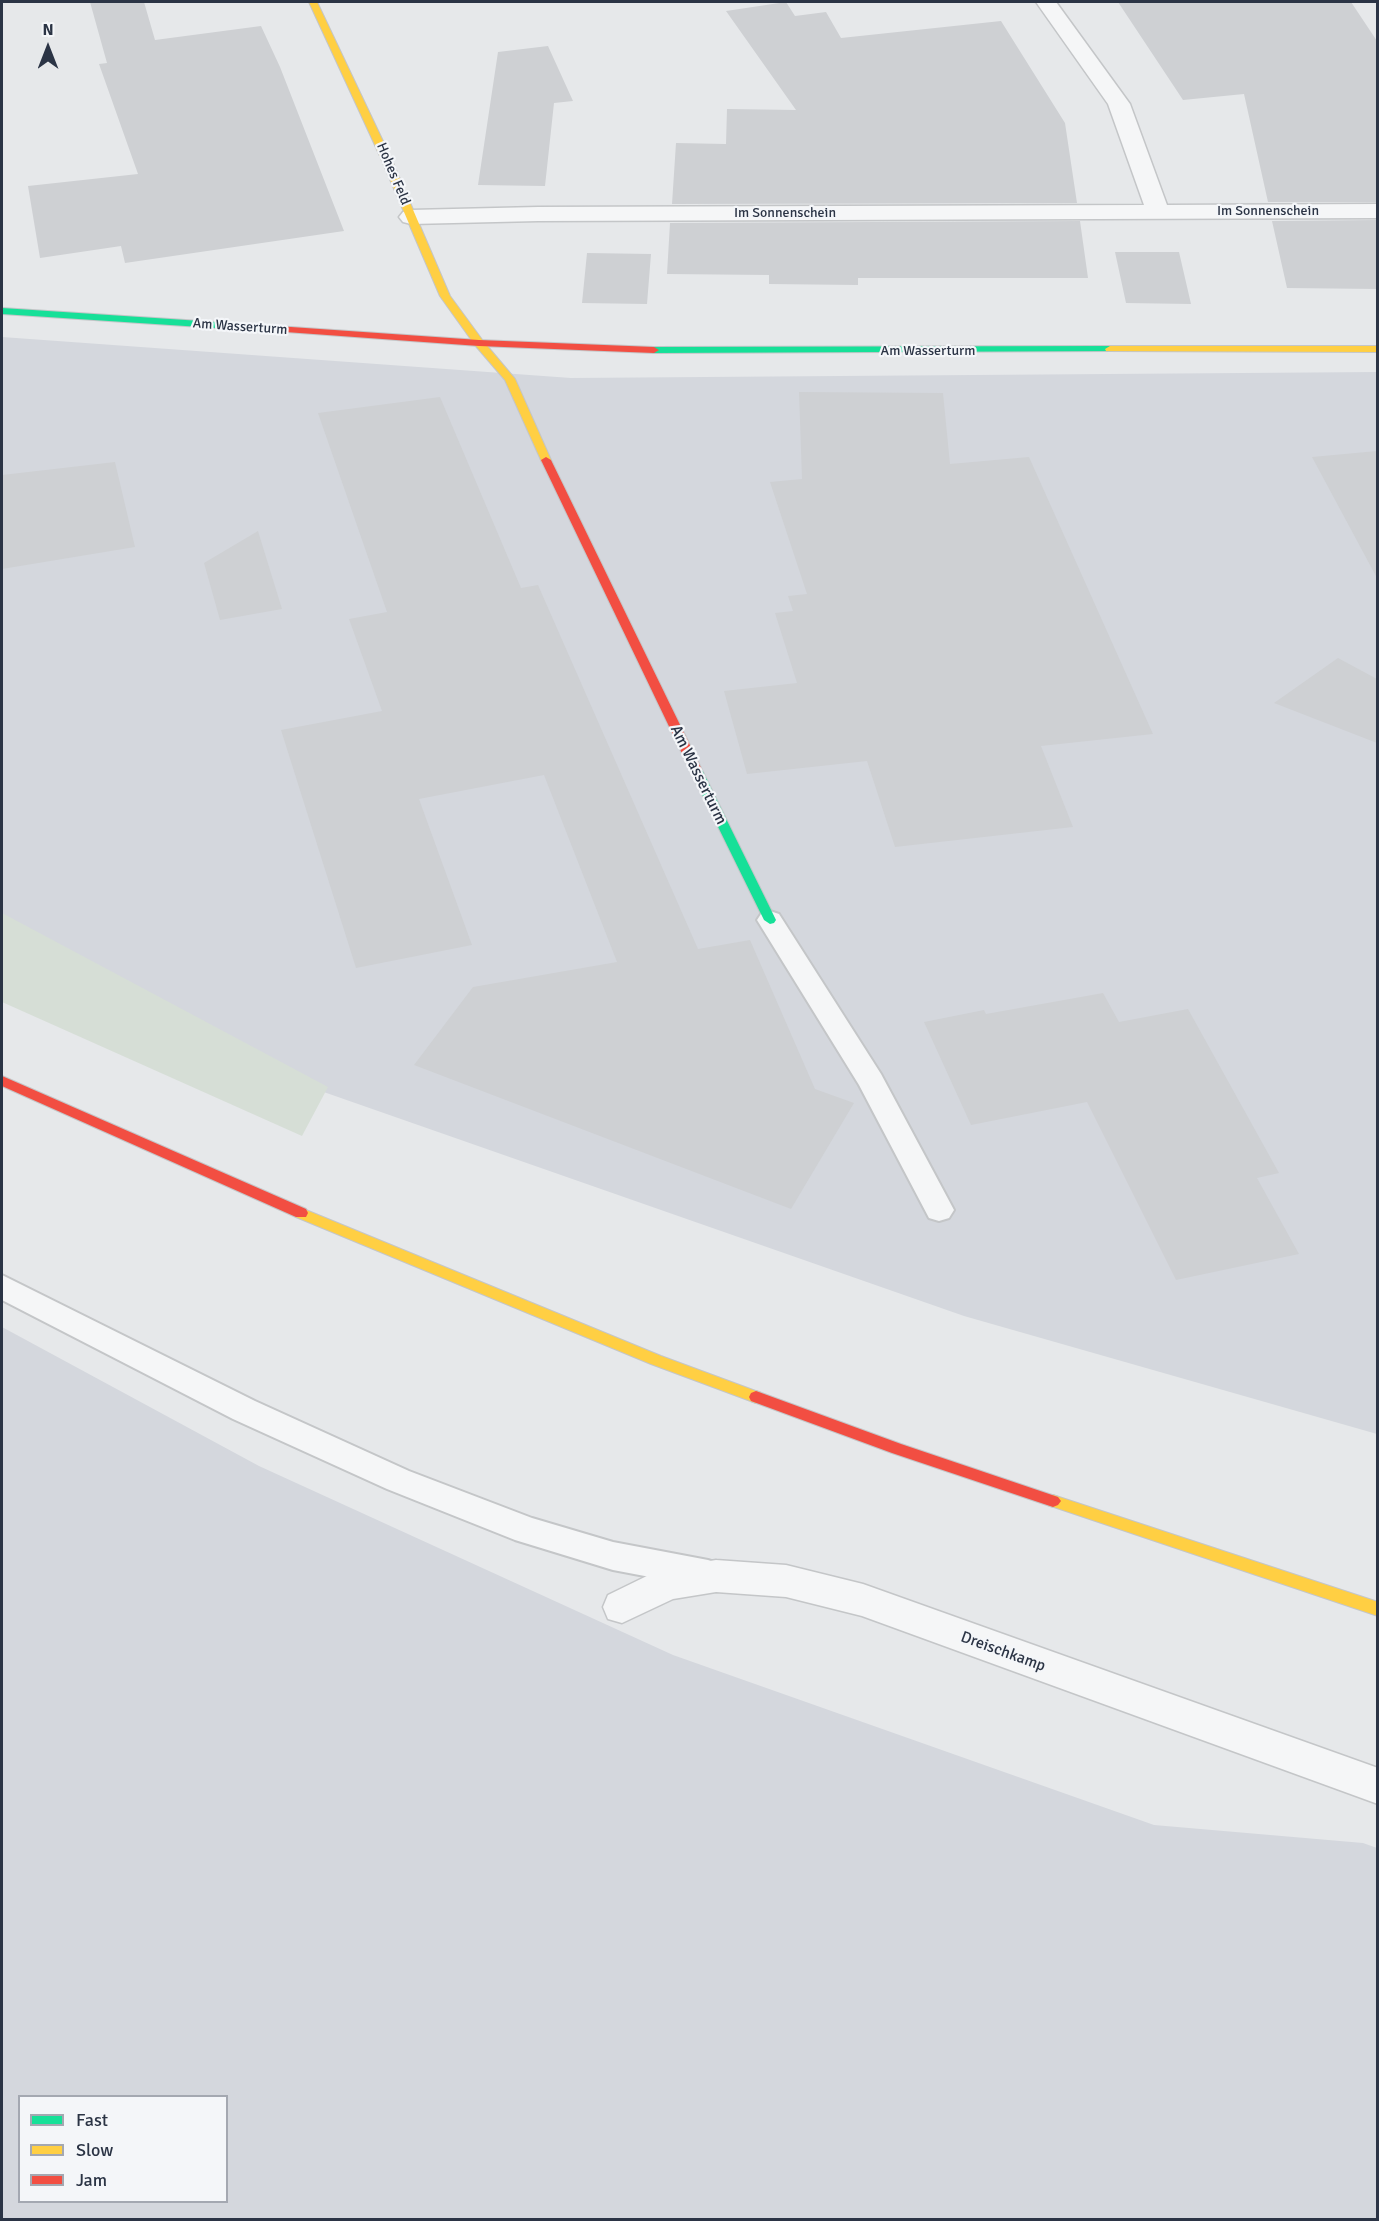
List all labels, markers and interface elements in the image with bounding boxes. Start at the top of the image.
north arrow [18,18,78,78]
text: N [42,20,54,40]
street label: Hohes Feld [372,140,414,208]
street label: Im Sonnenschein [1217,203,1319,219]
street label: Im Sonnenschein [734,205,836,221]
street label: Am Wasserturm [192,315,288,339]
street label: Am Wasserturm [881,343,975,359]
street label: Am Wasserturm [666,722,730,828]
street label: Dreischkamp [958,1628,1048,1676]
legend [18,2095,228,2203]
text: Fast [76,2109,108,2131]
text: Slow [76,2139,113,2161]
text: Jam [76,2169,107,2191]

